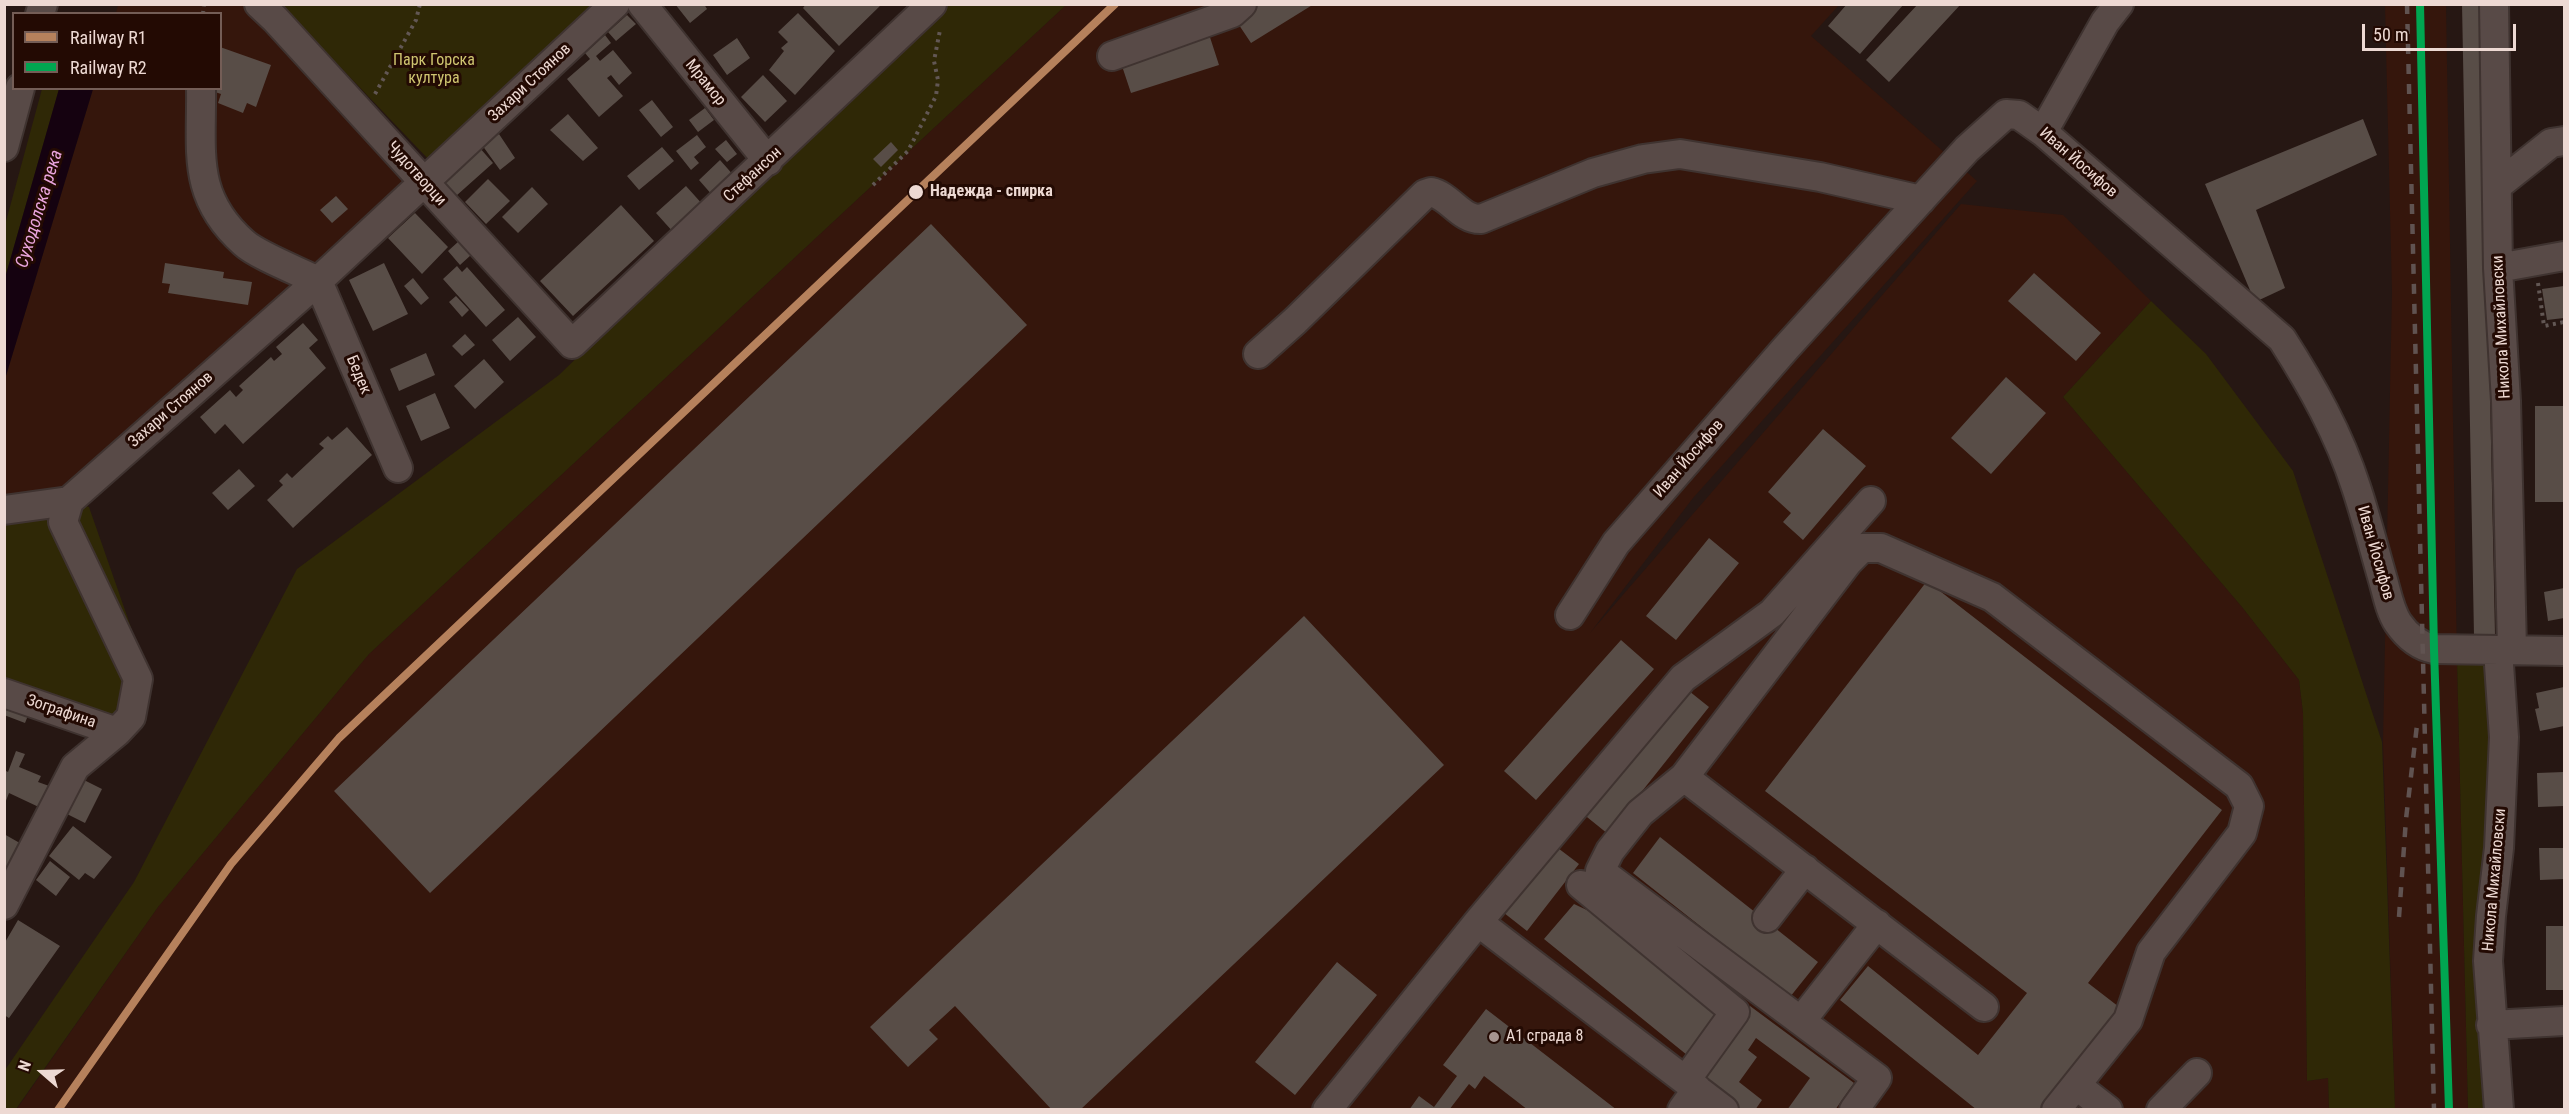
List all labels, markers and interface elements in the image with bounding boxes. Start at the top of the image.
legend [12,12,222,90]
scale bar [2365,12,2520,50]
text: 50 m [2373,24,2408,45]
text: Railway R1 [70,27,147,48]
street label: Захари Стоянов [485,40,575,126]
park label: Парк Горска култура [393,51,475,89]
street label: Мрамор [681,56,729,110]
text: Railway R2 [70,57,147,78]
street label: Иван Йосифов [2035,124,2121,202]
street label: Чудотворци [382,138,450,210]
street label: Стефансон [720,143,786,207]
water label: Суходолска река [12,147,68,271]
place label: Надежда - спирка [930,182,1053,202]
marker: Надежда - спирка [907,183,925,201]
street label: Никола Михайловски [2489,255,2515,399]
street label: Бедек [341,353,375,397]
street label: Захари Стоянов [125,368,217,452]
street label: Иван Йосифов [1650,416,1728,502]
street label: Иван Йосифов [2352,504,2398,602]
street label: Зографина [24,691,98,733]
street label: Никола Михайловски [2479,808,2511,952]
place label: А1 сграда 8 [1506,1027,1584,1047]
marker: А1 сграда 8 [1487,1030,1501,1044]
north arrow [12,1042,72,1102]
text: N [14,1058,35,1074]

